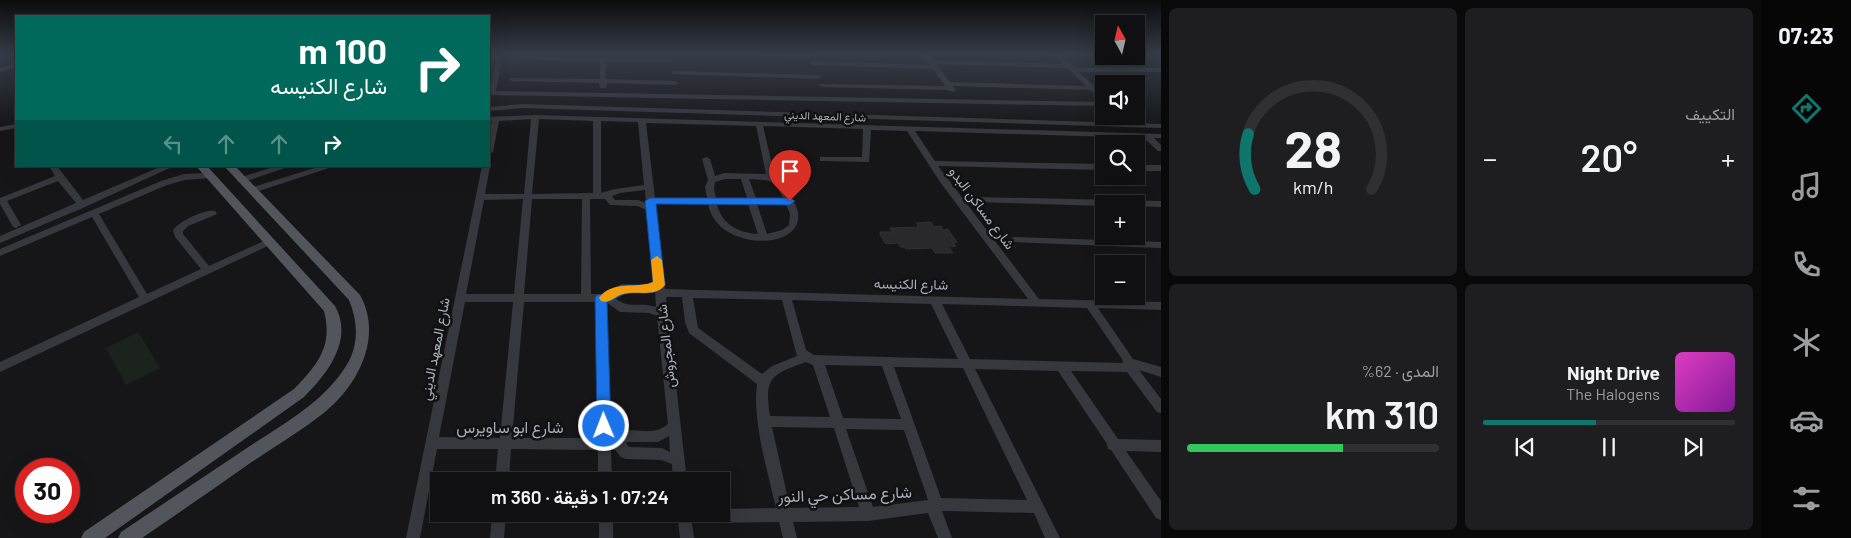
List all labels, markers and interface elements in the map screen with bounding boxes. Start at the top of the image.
north arrow [1095,15,1145,65]
map controls [1095,15,1145,305]
text: 07:23 [1778,22,1834,48]
text: 100 m [298,29,387,71]
icon: right [405,35,470,100]
text: شارع الكنيسه [270,72,387,98]
button: sound [1095,75,1145,125]
icon: directions [1789,91,1824,126]
text: التكييف [1685,104,1735,123]
street label: شارع المعهد الديني [784,108,867,127]
text: 28 [1284,116,1342,178]
icon: left [159,130,187,158]
icon: ahead [212,130,240,158]
icon: ahead [265,130,293,158]
icon: right [318,130,346,158]
text: 20° [1581,134,1637,180]
button: search [1095,135,1145,185]
text: − [1483,141,1497,175]
text: + [1721,141,1735,175]
pin [769,150,811,201]
icon: arrive [776,157,804,185]
street label: شارع مساكن البدو [943,163,1019,254]
icon: music [1789,169,1824,204]
text: km/h [1293,176,1333,198]
button: + [1095,195,1145,245]
icon: phone [1789,247,1824,282]
button: − [1095,255,1145,305]
street label: شارع الكنيسه [874,274,948,296]
street label: شارع المعهد الديني [416,296,457,403]
street label: شارع المجروش [653,303,681,389]
icon: climate [1789,325,1824,360]
text: المدى · 62% [1362,361,1439,380]
text: Night Drive [1567,361,1660,384]
text: The Halogens [1566,384,1660,403]
text: 310 km [1325,391,1439,437]
position arrow [577,399,629,451]
icon: car [1789,403,1824,438]
street label: شارع ابو ساويرس [456,417,564,439]
icon: previous [1511,433,1539,461]
icon: pause [1595,433,1623,461]
icon: next [1679,433,1707,461]
speed limit sign: 30 [15,458,80,523]
icon: filters [1789,481,1824,516]
street label: شارع مساكن حي النور [777,482,912,510]
text: 07:24 · 1 دقيقة · 360 m [491,485,669,508]

